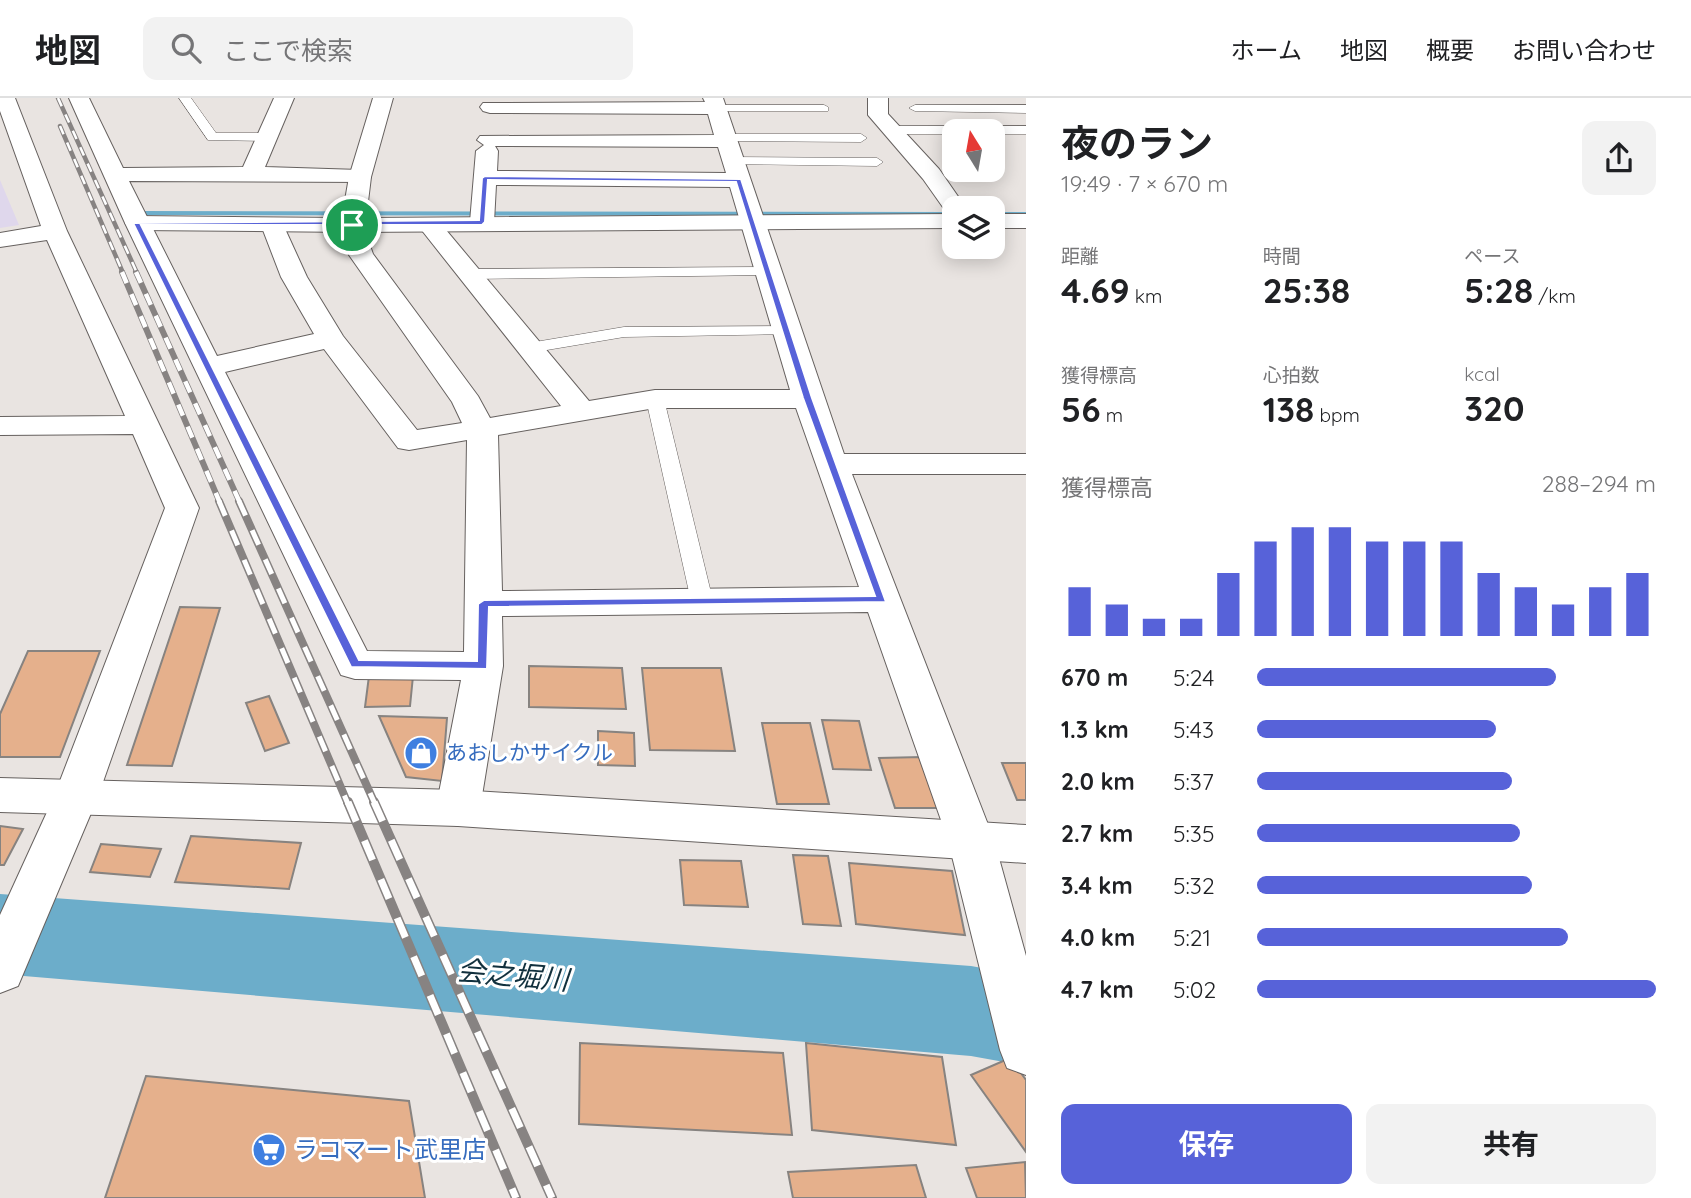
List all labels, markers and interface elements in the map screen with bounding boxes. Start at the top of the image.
search box [143,17,633,80]
text: 地図 [35,29,101,70]
icon: search [167,29,205,67]
text: ここで検索 [223,34,353,67]
text: ホーム [1231,35,1302,65]
text: 地図 [1340,35,1388,65]
text: 概要 [1426,35,1474,65]
text: お問い合わせ [1512,35,1656,65]
north arrow [942,119,1004,182]
map controls [942,119,1005,259]
text: 夜のラン [1061,119,1213,167]
button: share [1582,121,1656,195]
text: 19:49 · 7 × 670 m [1061,169,1228,198]
pin [322,195,382,255]
button: layers [942,196,1005,259]
icon: arrive [333,206,371,244]
text: 距離 [1061,244,1099,268]
text: 時間 [1263,244,1301,268]
text: ペース [1464,244,1520,268]
text: 4.69 [1061,268,1130,312]
text: 25:38 [1263,268,1350,312]
text: 5:28 [1464,268,1533,312]
text: km [1130,284,1162,308]
text: /km [1533,284,1576,308]
text: kcal [1464,362,1500,386]
text: 獲得標高 [1061,363,1137,387]
text: 心拍数 [1263,363,1320,387]
text: 320 [1464,386,1525,430]
text: 56 [1061,387,1101,431]
text: 138 [1263,387,1314,431]
text: m [1101,403,1123,427]
text: bpm [1314,403,1360,427]
text: 288–294 m [1542,469,1656,498]
text: 獲得標高 [1061,473,1153,502]
text: 670 m [1061,663,1128,692]
text: 5:24 [1173,663,1214,692]
text: 1.3 km [1061,715,1129,744]
text: 5:43 [1173,715,1214,744]
shop icon: あおしかサイクル [402,734,440,772]
place label: あおしかサイクル [446,739,613,765]
text: 2.0 km [1061,767,1135,796]
text: 5:37 [1173,767,1214,796]
text: 2.7 km [1061,819,1133,848]
text: 5:35 [1173,819,1214,848]
text: 3.4 km [1061,871,1133,900]
text: 5:32 [1173,871,1215,900]
text: 4.0 km [1061,923,1135,952]
text: 5:21 [1173,923,1211,952]
water label: 会之堀川 [456,952,573,997]
text: 4.7 km [1061,975,1134,1004]
text: 5:02 [1173,975,1216,1004]
button: 保存 [1061,1104,1352,1184]
button: 共有 [1366,1104,1656,1184]
supermarket icon: ラコマート武里店 [250,1131,288,1169]
place label: ラコマート武里店 [294,1134,486,1164]

